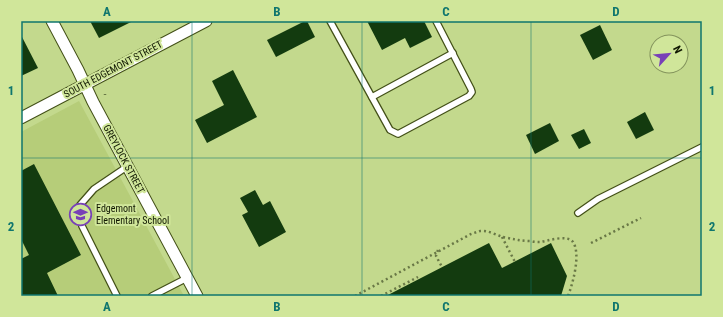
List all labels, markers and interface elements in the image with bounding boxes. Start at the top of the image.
text: A [103,4,111,19]
text: B [273,4,281,19]
text: C [442,4,450,19]
text: D [612,4,620,19]
north arrow [649,34,689,74]
street label: SOUTH EDGEMONT STREET [62,38,164,100]
text: N [670,44,685,56]
text: 1 [8,83,14,98]
text: 1 [709,83,715,98]
street label: GREYLOCK STREET [101,123,147,195]
school or university icon: Edgemont Elementary School [68,201,94,227]
place label: Edgemont Elementary School [96,203,169,226]
text: 2 [8,219,15,234]
text: 2 [709,219,716,234]
text: A [103,299,111,314]
text: B [273,299,281,314]
text: C [442,299,450,314]
text: D [612,299,620,314]

